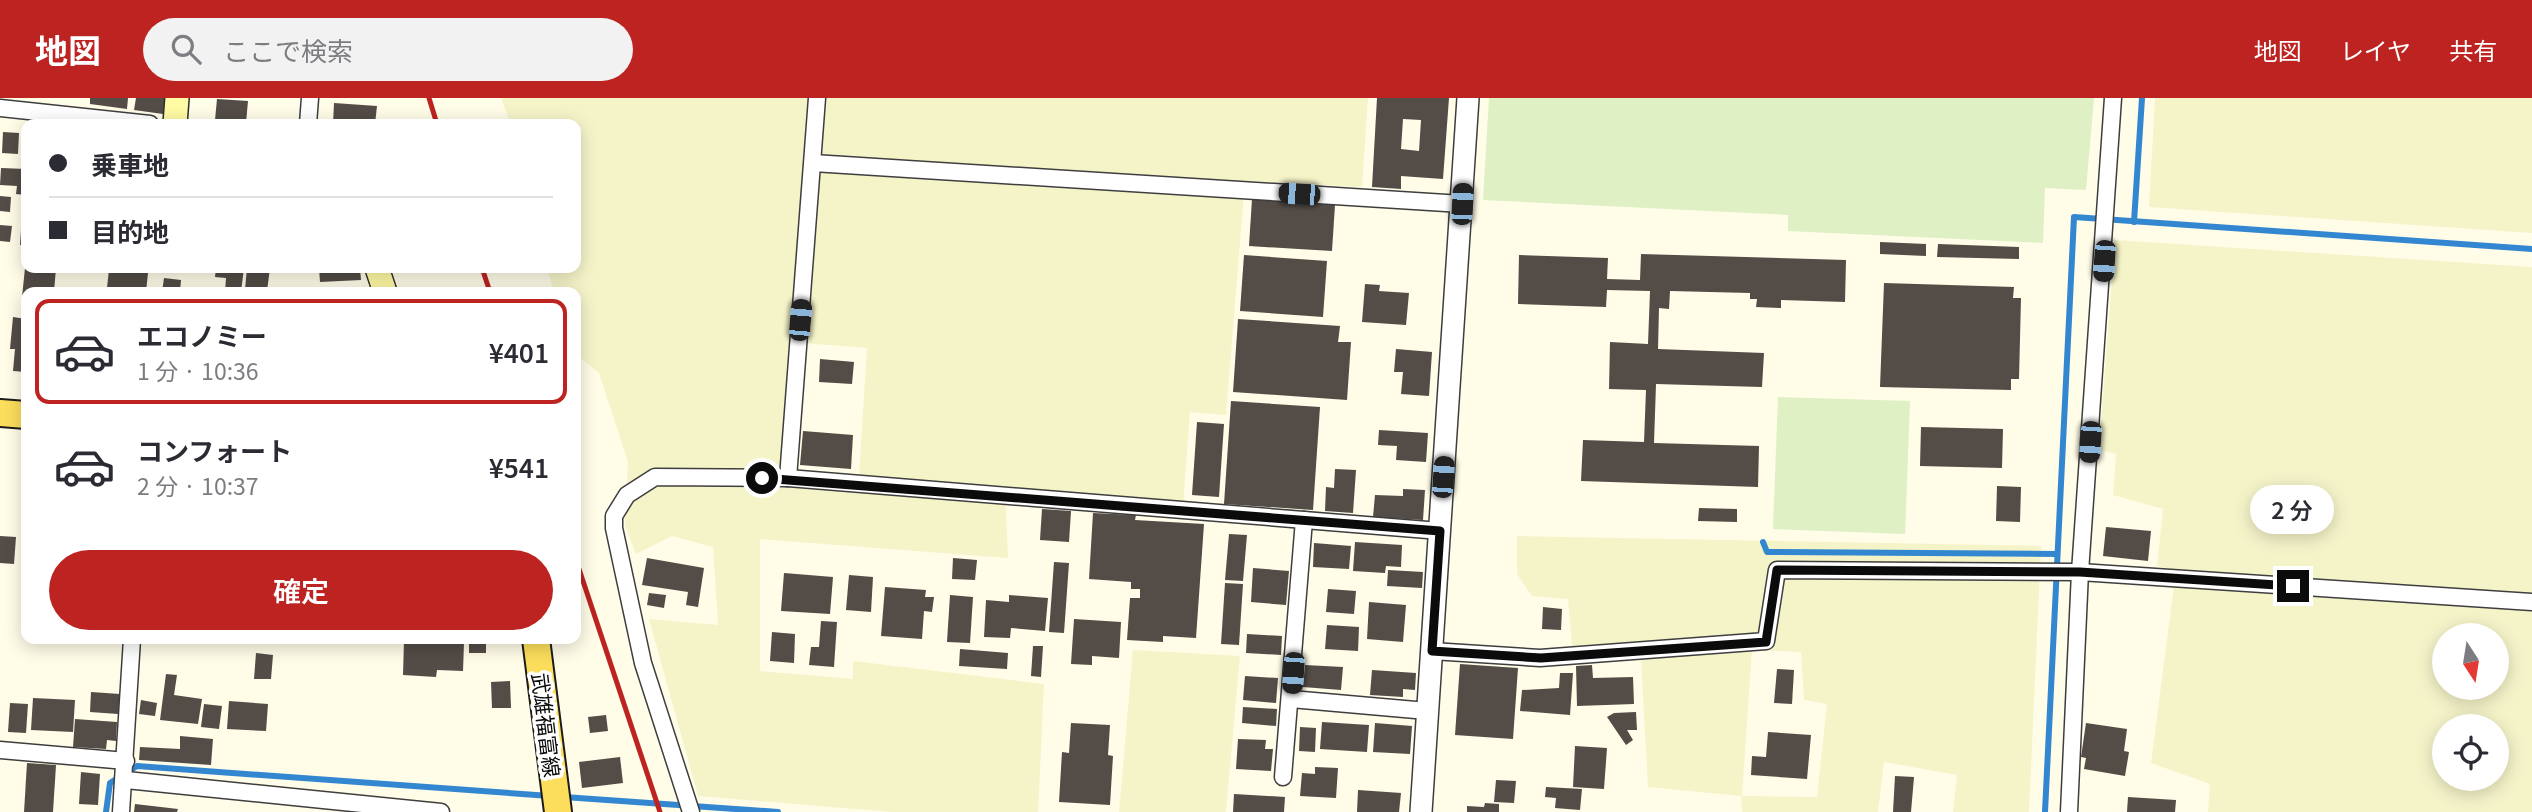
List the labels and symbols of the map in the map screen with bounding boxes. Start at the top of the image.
car [1278,182,1321,206]
car [1451,182,1474,226]
car [2093,239,2116,283]
car [788,298,813,342]
car [2079,420,2102,464]
car [1432,455,1455,499]
route start [746,462,778,494]
callout: 2 分 [2251,484,2335,533]
route end [2277,570,2309,602]
north arrow [2432,623,2510,700]
car [1282,651,1305,695]
street label: 武雄福富線 [526,671,568,779]

